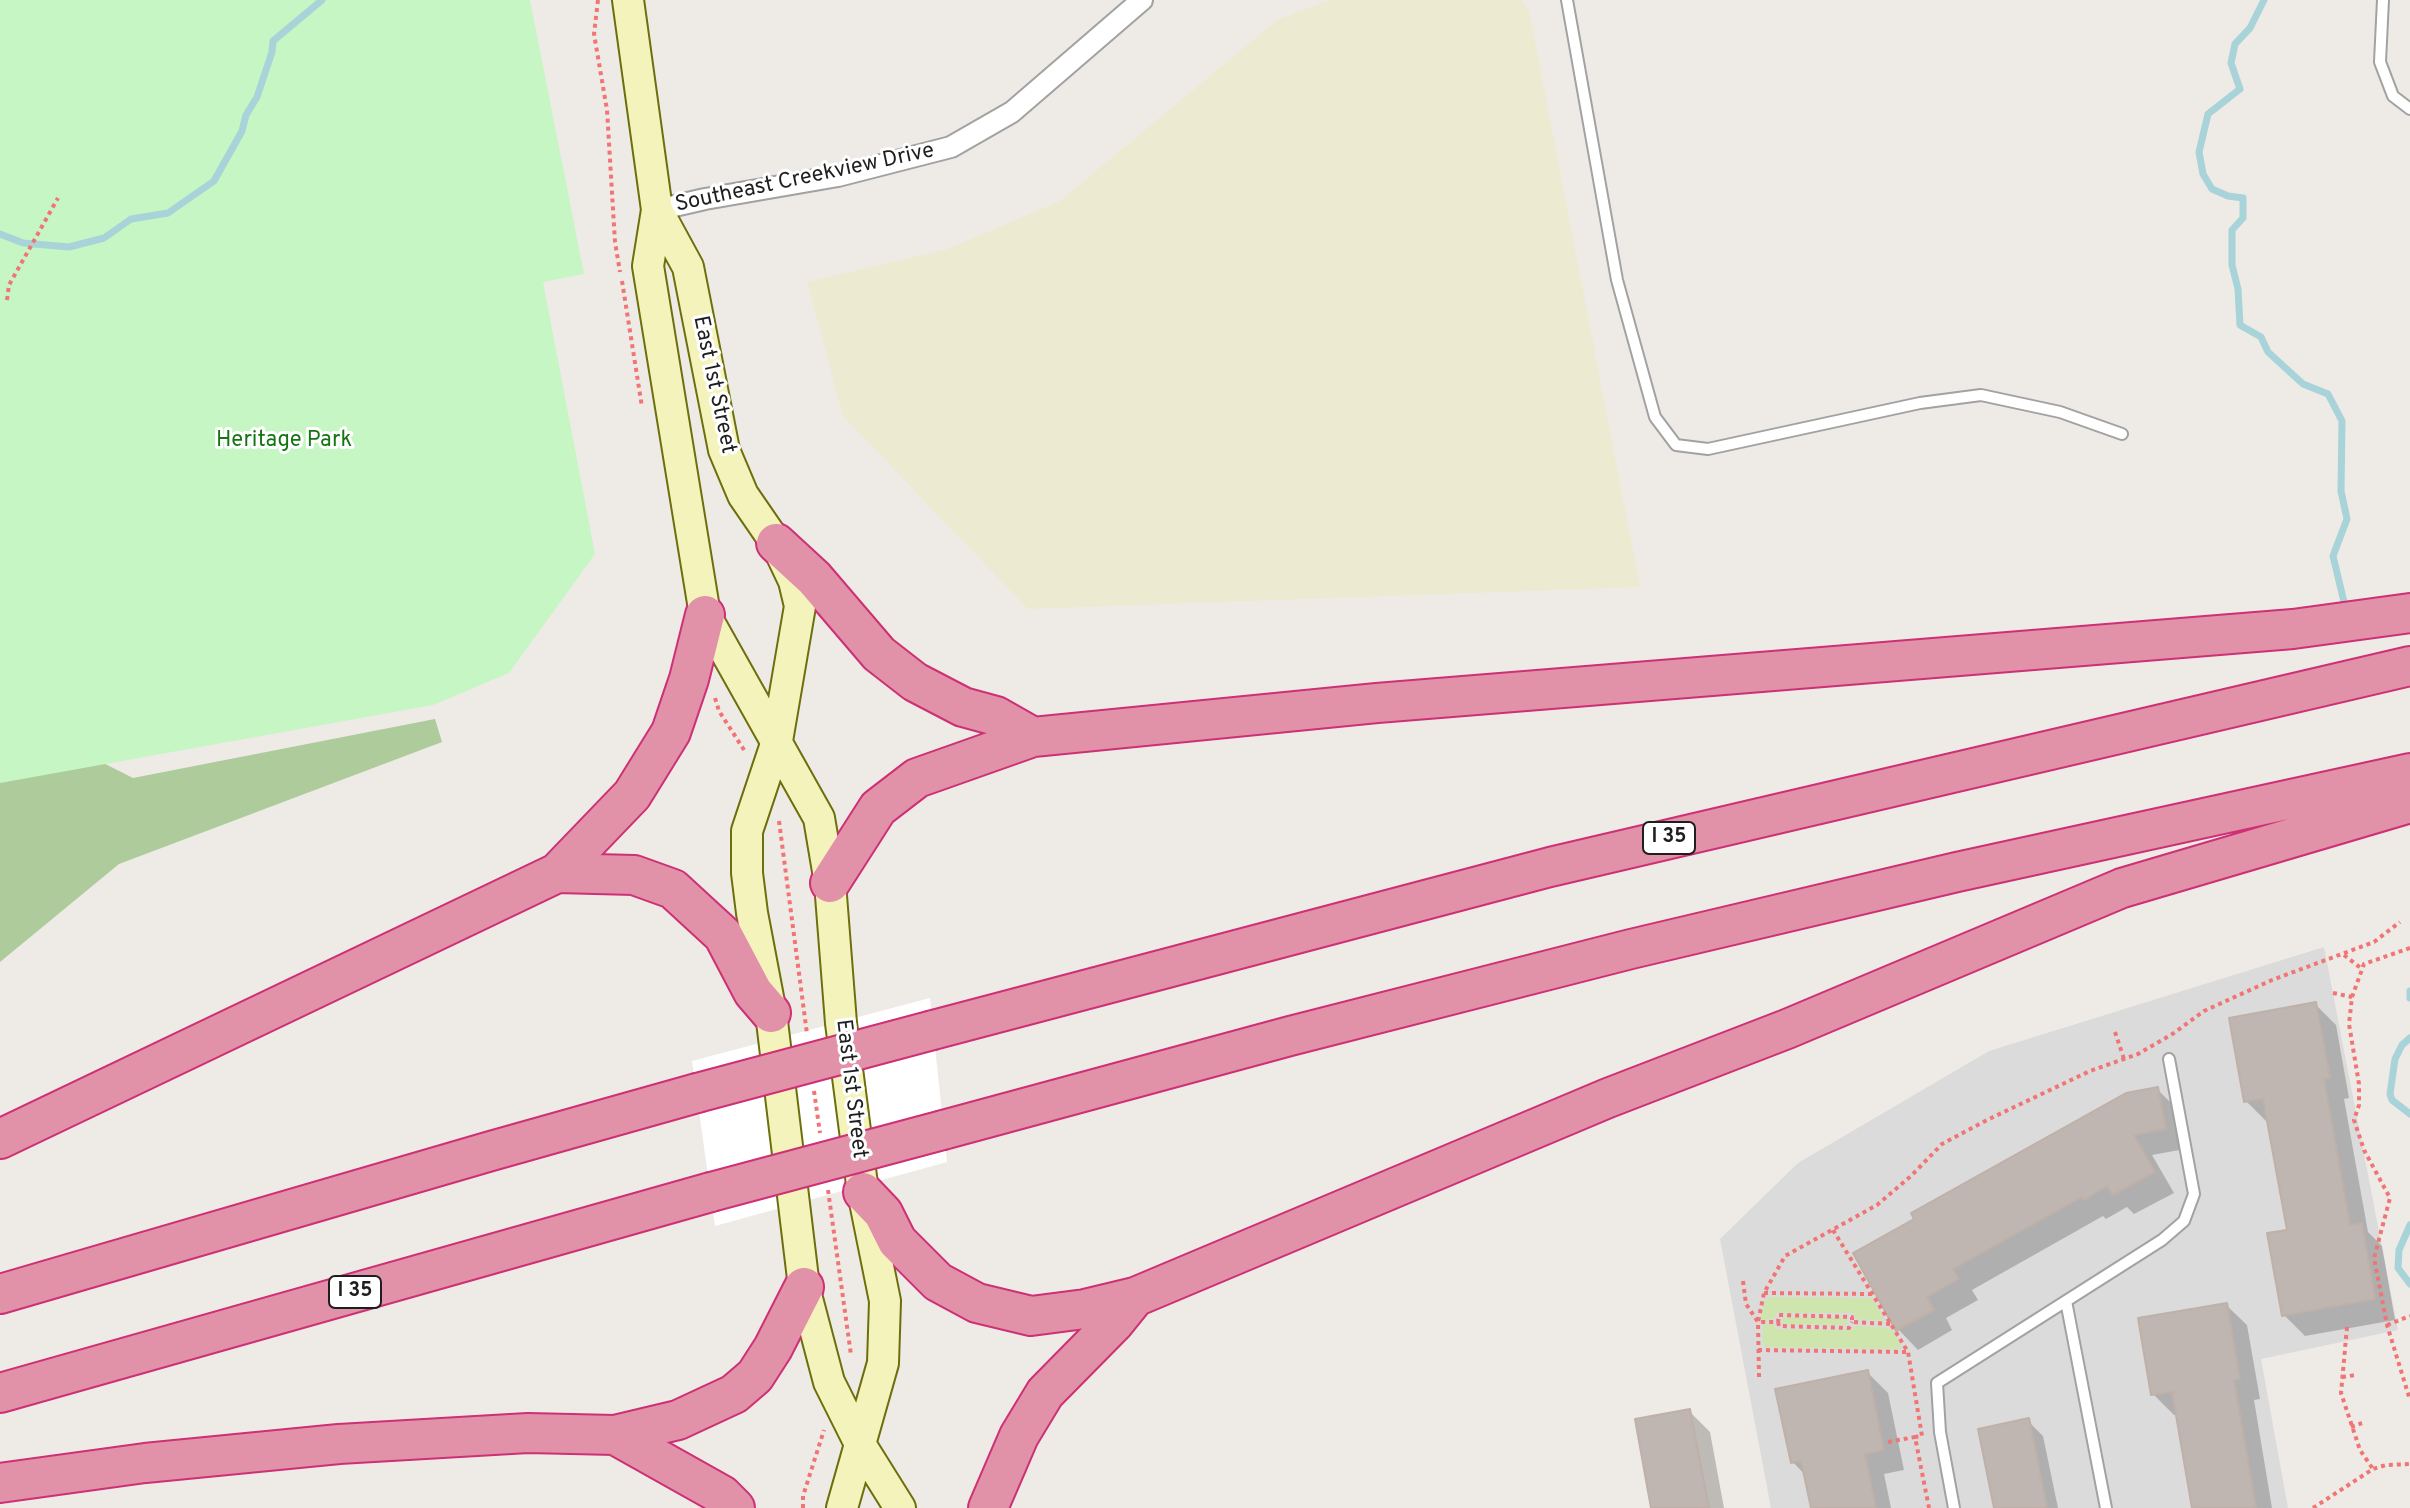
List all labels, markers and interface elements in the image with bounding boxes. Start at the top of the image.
street label: Southeast Creekview Drive [673,139,937,219]
street label: East 1st Street [686,314,740,456]
park label: Heritage Park [216,429,352,455]
road number: I 35 [1643,822,1695,854]
street label: East 1st Street [828,1018,872,1160]
road number: I 35 [329,1276,381,1308]

